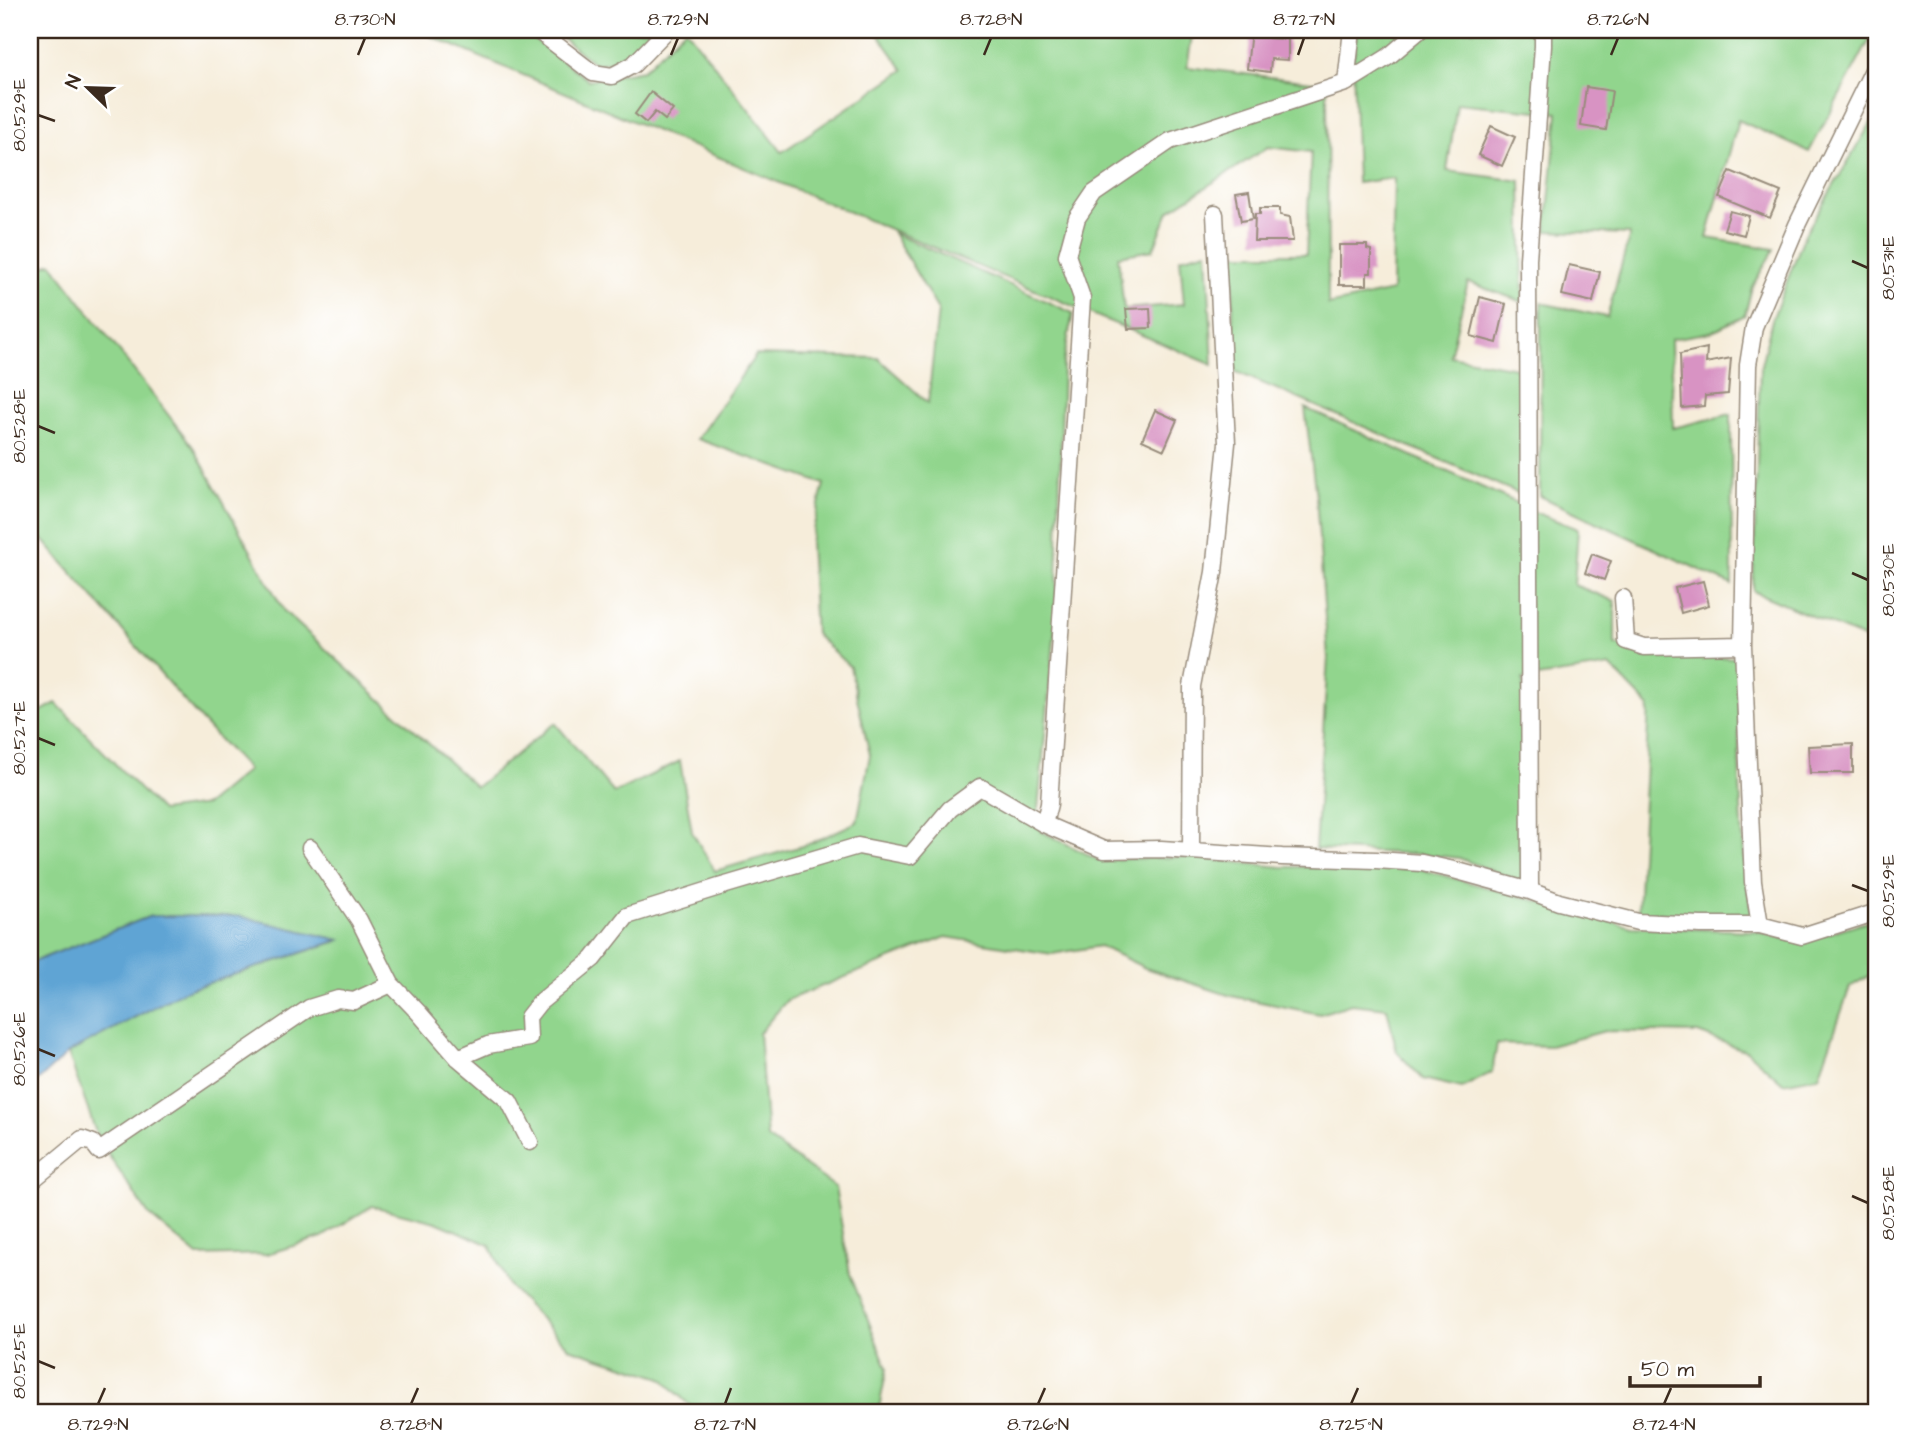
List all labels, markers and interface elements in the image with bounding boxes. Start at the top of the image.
text: 8.730°N [334,7,396,32]
text: 8.729°N [647,7,709,32]
text: 8.728°N [960,7,1022,32]
text: 8.727°N [1273,7,1335,32]
text: 8.726°N [1587,7,1649,32]
north arrow [52,52,122,122]
text: N [59,71,89,93]
text: 80.529°E [7,78,32,152]
text: 80.531°E [1876,235,1901,300]
text: 80.528°E [7,388,32,463]
text: 80.530°E [1876,543,1901,617]
text: 80.527°E [7,701,32,775]
text: 80.529°E [1876,854,1901,928]
text: 80.526°E [7,1011,32,1086]
text: 80.528°E [1876,1165,1901,1240]
text: 80.525°E [7,1323,32,1399]
scale bar [1630,1345,1760,1389]
text: 50 m [1641,1355,1695,1384]
text: 8.729°N [67,1412,129,1437]
text: 8.728°N [380,1412,442,1437]
text: 8.727°N [694,1412,756,1437]
text: 8.726°N [1007,1412,1069,1437]
text: 8.725°N [1319,1412,1383,1437]
text: 8.724°N [1632,1412,1696,1437]

